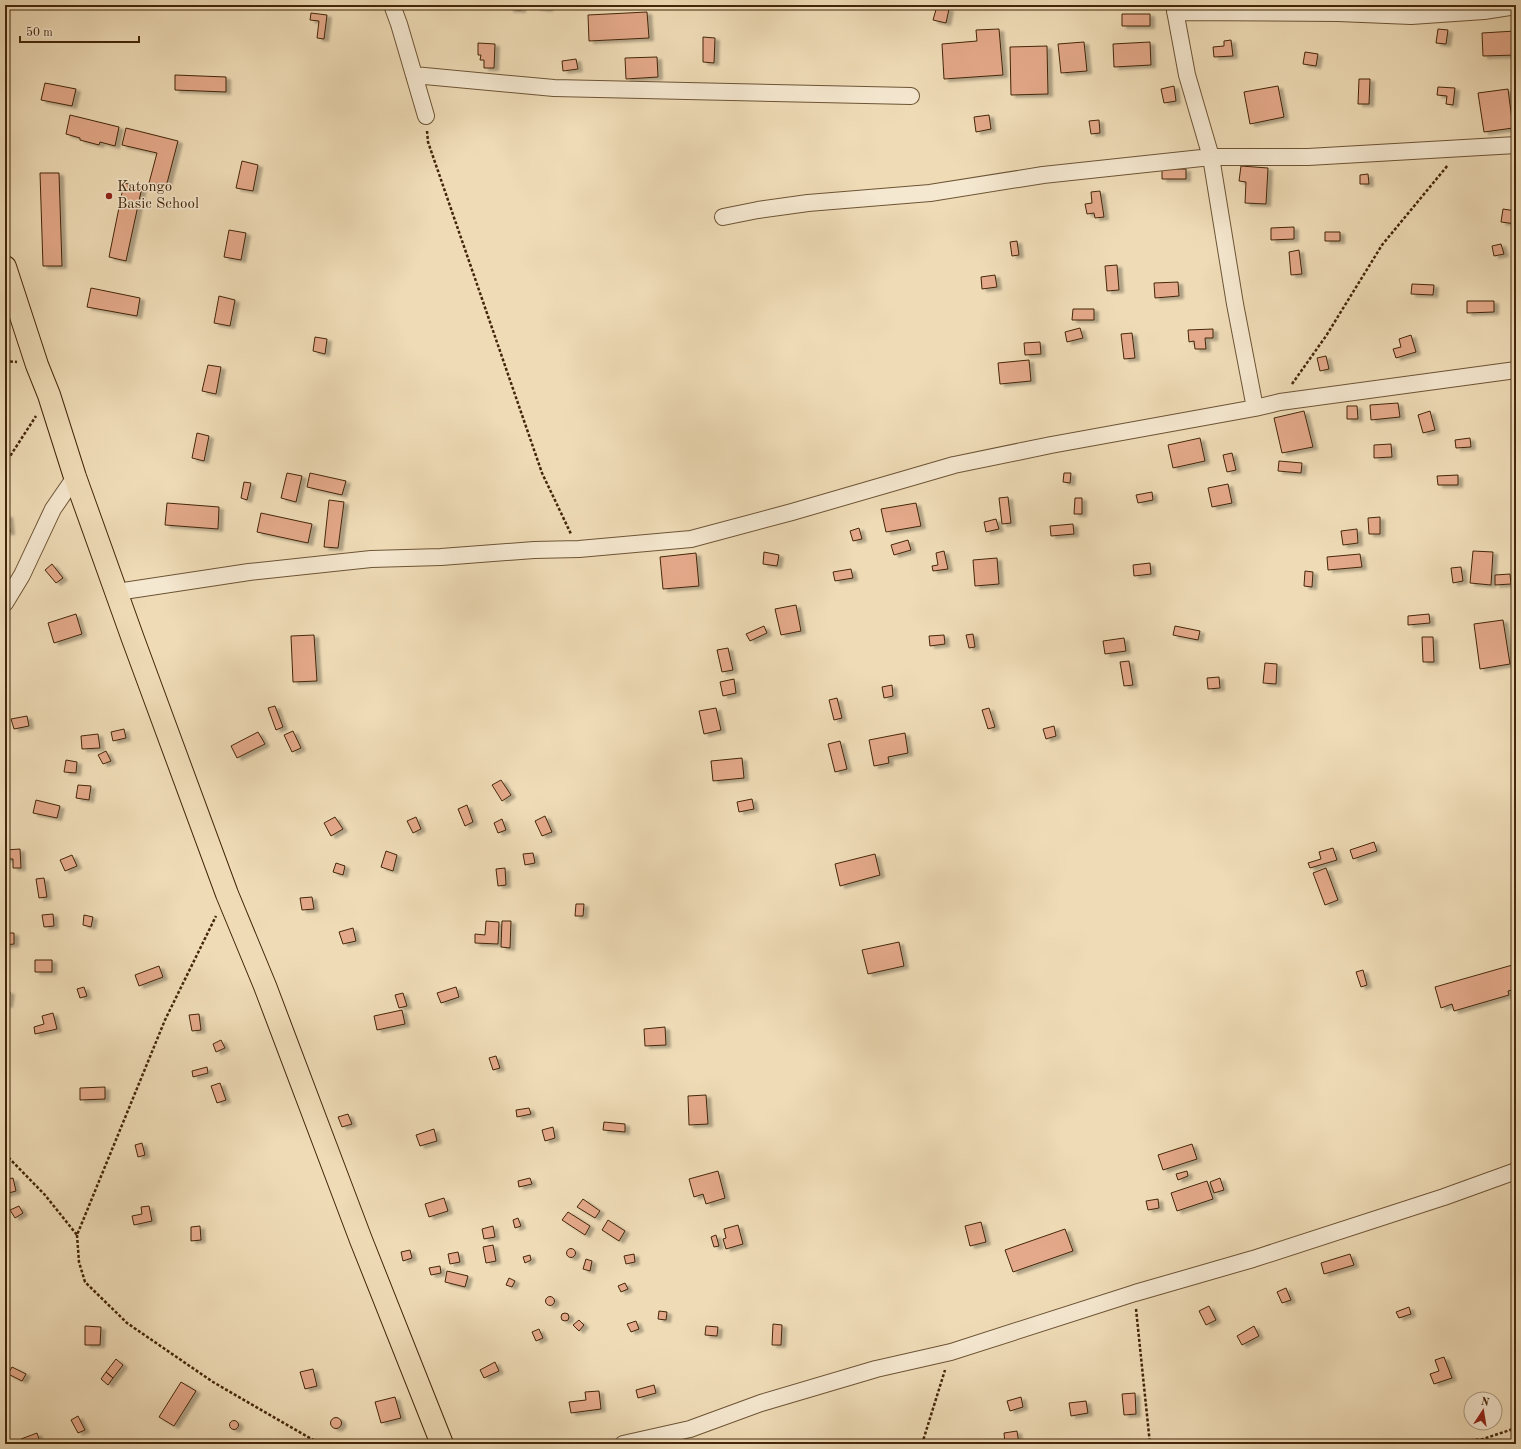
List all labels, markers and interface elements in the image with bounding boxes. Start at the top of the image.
scale bar [20,18,139,44]
text: 50 m [26,26,53,39]
place label: Katongo Basic School [117,180,199,212]
marker: Katongo Basic School [104,191,114,201]
north arrow [1463,1391,1503,1431]
text: N [1480,1396,1491,1409]

